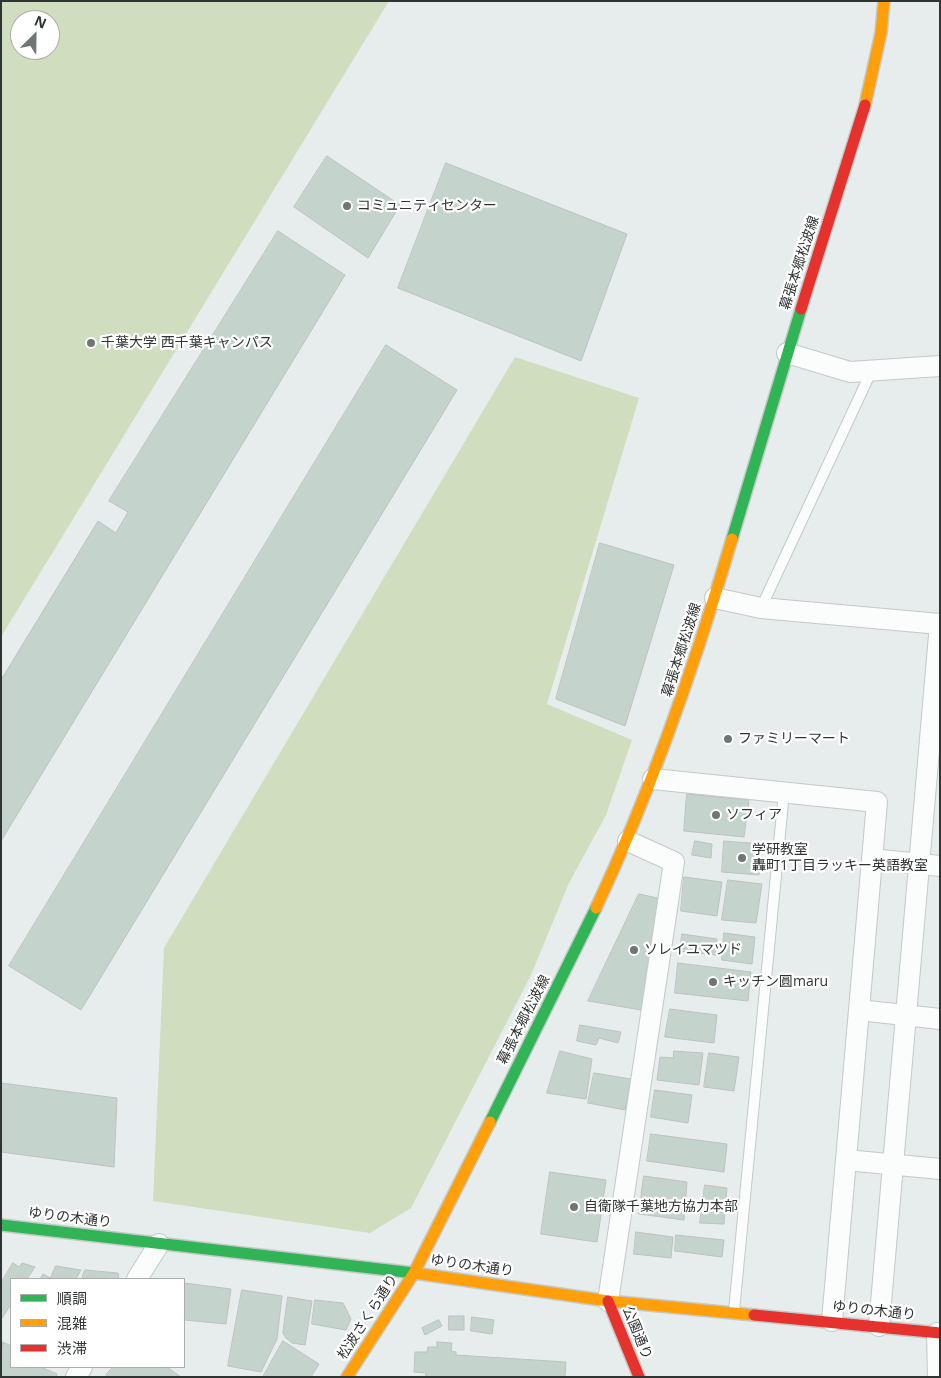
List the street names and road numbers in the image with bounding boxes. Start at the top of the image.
street label: 幕張本郷松波線 [777,214,823,312]
street label: 幕張本郷松波線 [659,601,705,699]
street label: 幕張本郷松波線 [494,973,554,1067]
street label: ゆりの木通り [27,1205,113,1231]
street label: ゆりの木通り [429,1252,515,1280]
street label: 松波さくら通り [334,1271,402,1363]
street label: ゆりの木通り [831,1298,917,1324]
street label: 公園通り [619,1304,655,1362]

